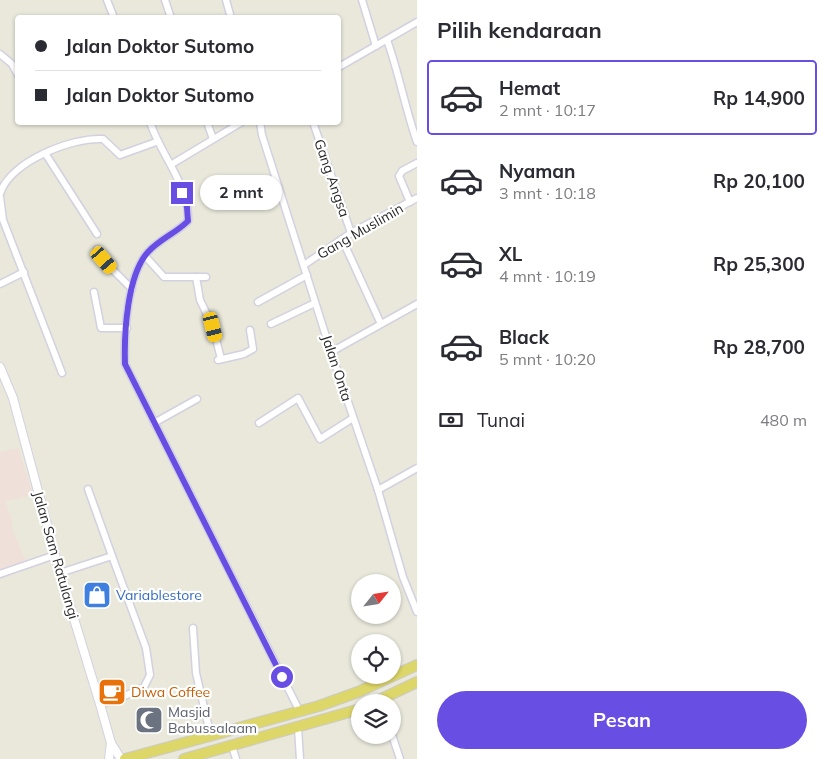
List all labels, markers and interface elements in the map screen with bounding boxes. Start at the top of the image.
text: Pilih kendaraan [437,16,602,44]
text: Jalan Doktor Sutomo [65,34,254,58]
icon: car [439,75,484,120]
text: Hemat [499,76,560,100]
text: Jalan Doktor Sutomo [65,83,254,107]
text: Rp 14,900 [713,86,805,110]
text: 2 mnt · 10:17 [499,100,596,120]
street label: Gang Angsa [310,137,354,219]
icon: car [439,158,484,203]
text: Nyaman [499,159,576,183]
text: Rp 20,100 [713,169,805,193]
callout: 2 mnt [200,176,282,210]
route end [171,182,193,204]
text: 2 mnt [219,182,263,202]
text: 3 mnt · 10:18 [499,183,596,203]
street label: Gang Muslimin [314,199,406,263]
icon: car [439,241,484,286]
text: XL [499,242,522,266]
car [88,244,119,276]
text: Rp 25,300 [713,252,805,276]
text: 4 mnt · 10:19 [499,266,596,286]
car [202,311,223,343]
icon: car [439,324,484,369]
text: Black [499,325,549,349]
street label: Jalan Onta [318,332,356,404]
text: Rp 28,700 [713,335,805,359]
text: 5 mnt · 10:20 [499,349,596,369]
icon: cash [437,406,465,434]
text: Tunai [477,408,525,432]
text: 480 m [760,410,807,430]
street label: Jalan Sam Ratulangi [29,489,83,621]
north arrow [351,574,401,624]
map controls [351,574,401,744]
shop icon: Variablestore [82,580,112,610]
place label: Variablestore [116,586,202,604]
button: locate [351,634,401,684]
route start [271,666,293,688]
cafe icon: Diwa Coffee [97,677,127,707]
place label: Diwa Coffee [131,683,210,701]
button: Pesan [437,691,807,749]
button: layers [351,694,401,744]
place label: Masjid Babussalaam [168,703,257,737]
mosque icon: Masjid Babussalaam [134,705,164,735]

